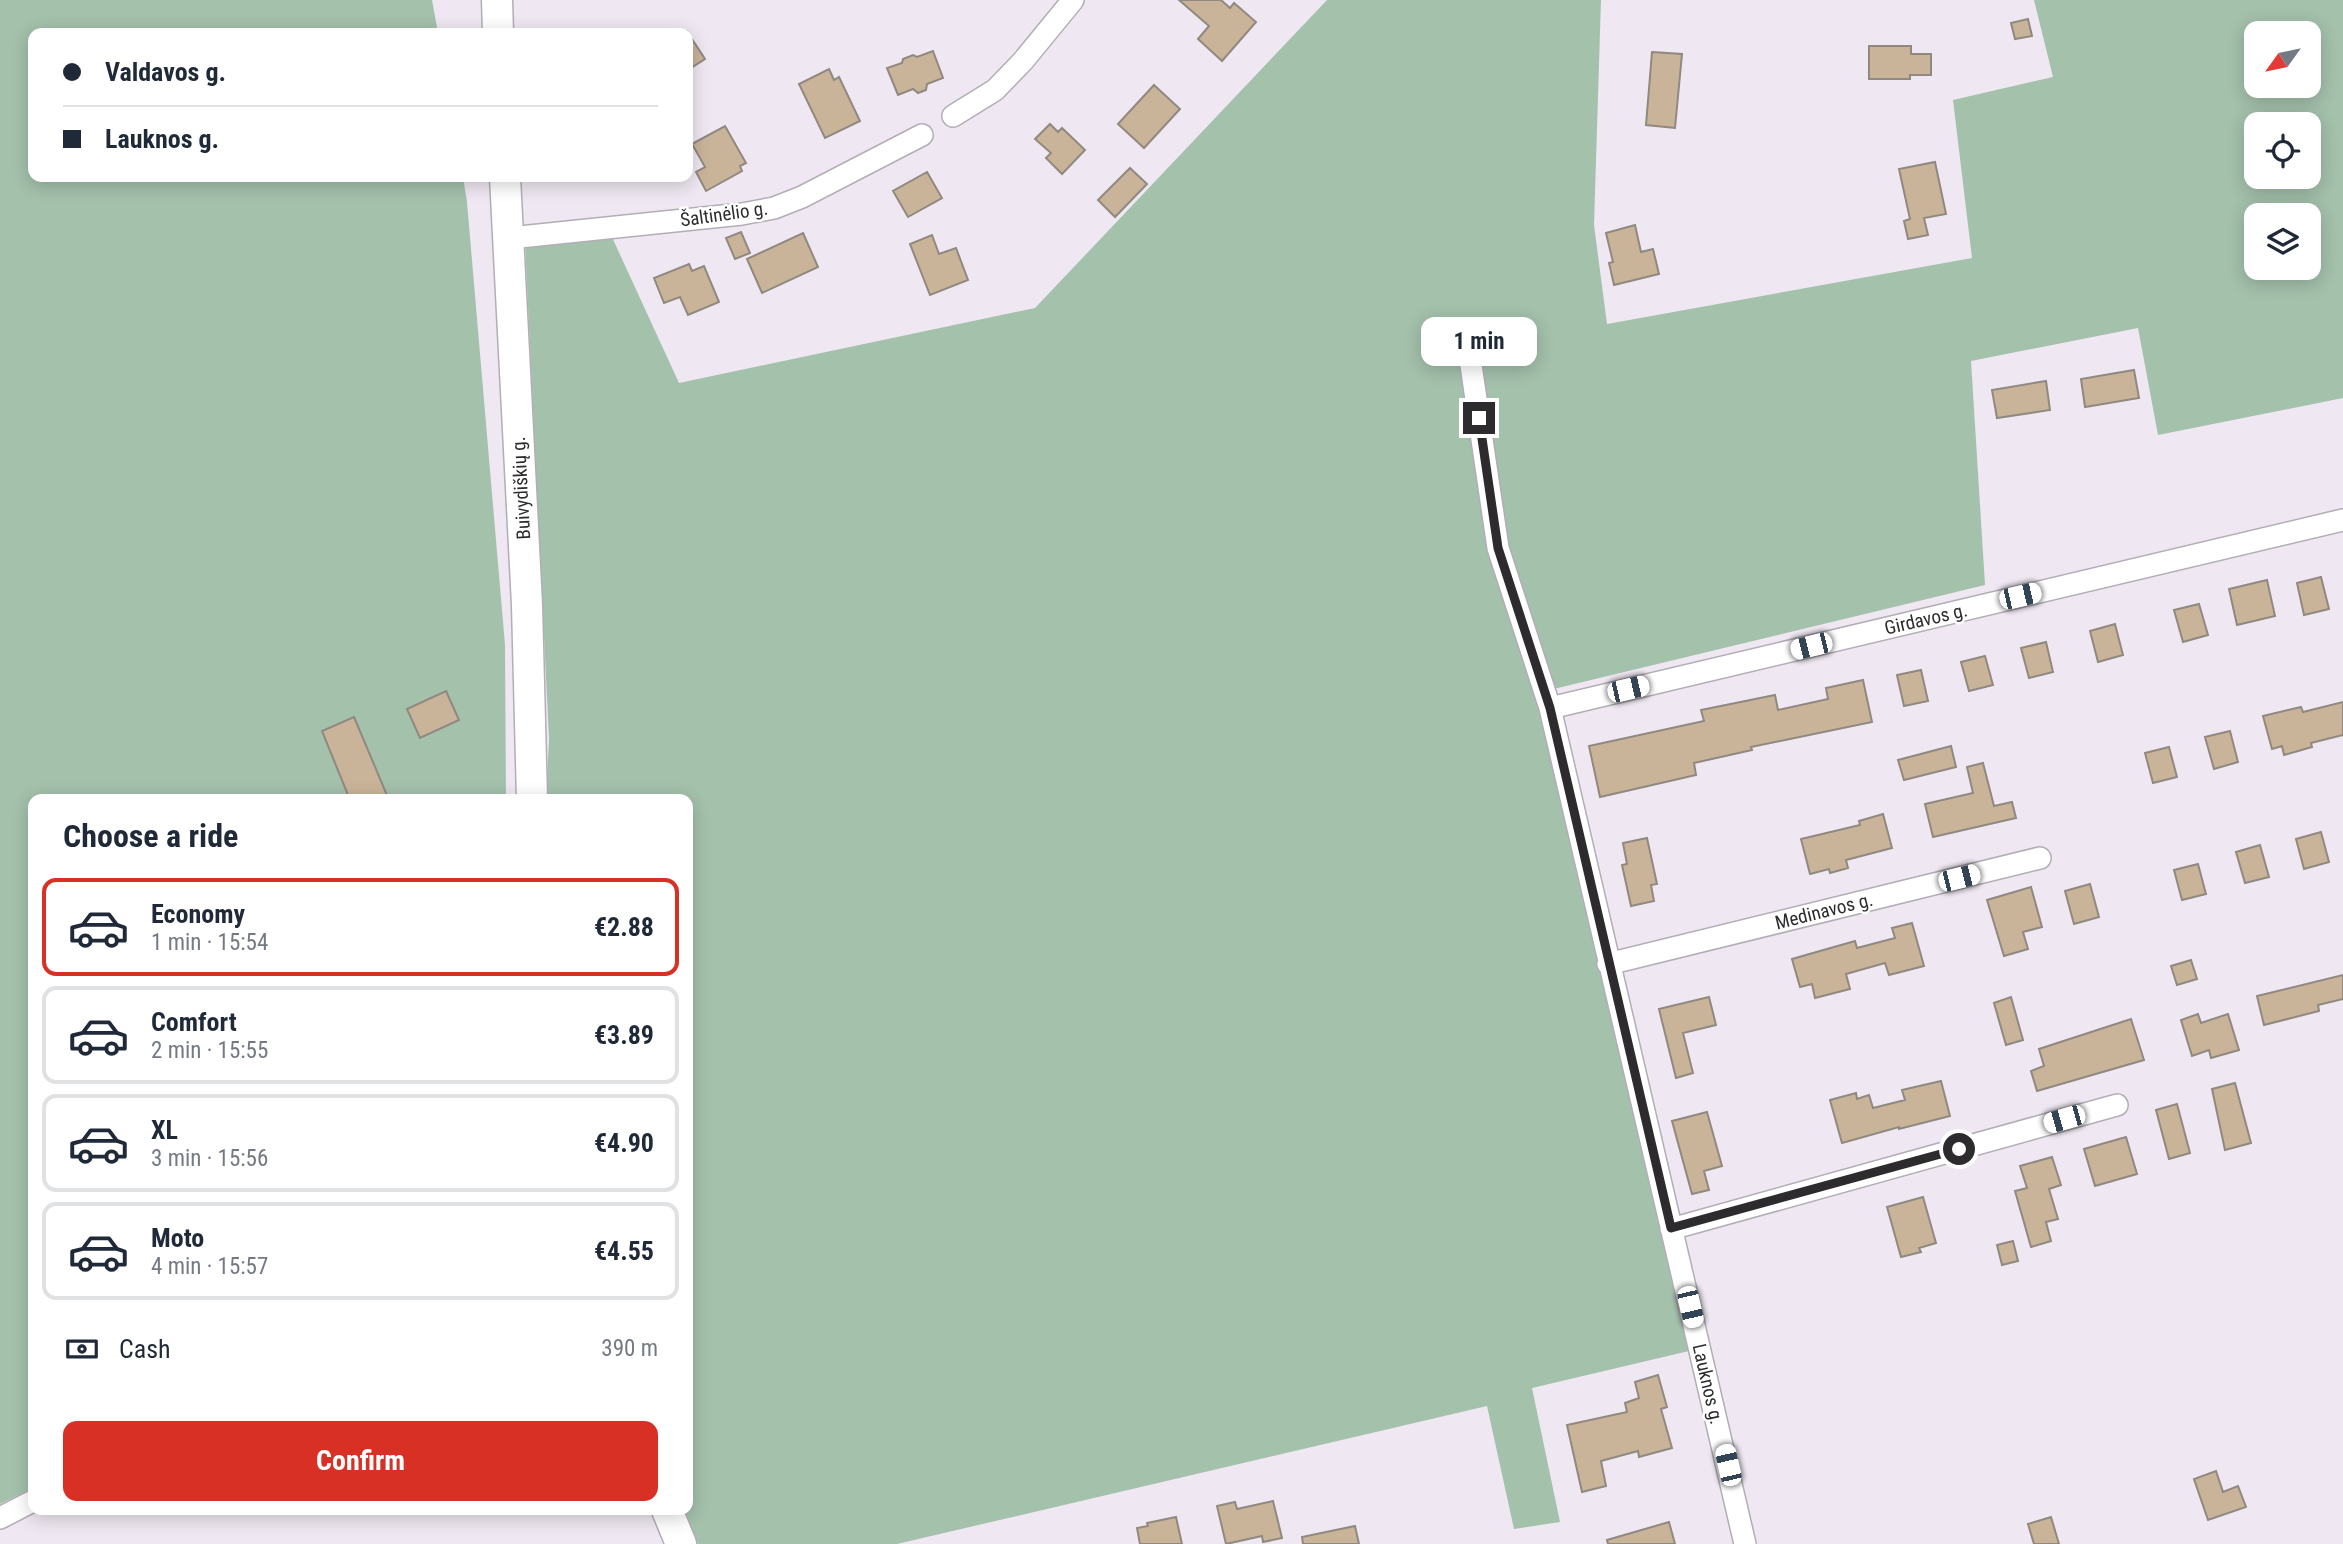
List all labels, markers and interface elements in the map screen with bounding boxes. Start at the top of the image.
north arrow [2244,21,2320,98]
map controls [2244,21,2321,280]
text: Valdavos g. [105,57,226,87]
button: locate [2244,112,2321,189]
text: Lauknos g. [105,124,219,154]
street label: Šaltinėlio g. [679,196,769,232]
button: layers [2244,203,2321,280]
callout: 1 min [1421,316,1537,366]
text: 1 min [1453,328,1505,355]
route end [1463,402,1495,434]
street label: Buivydiškių g. [507,436,535,540]
car [1998,581,2043,611]
street label: Girdavos g. [1882,598,1970,640]
car [1789,631,1834,661]
car [1606,674,1651,704]
text: Choose a ride [63,817,238,855]
car [1937,863,1982,893]
street label: Medinavos g. [1773,888,1875,934]
icon: car [67,896,130,959]
text: Economy [151,899,245,929]
text: €2.88 [594,912,654,942]
text: 1 min · 15:54 [151,929,268,956]
icon: car [67,1004,130,1067]
text: Comfort [151,1007,237,1037]
text: €3.89 [594,1020,654,1050]
text: 2 min · 15:55 [151,1037,268,1064]
car [2041,1103,2088,1135]
icon: car [67,1112,130,1175]
text: XL [151,1115,178,1145]
text: €4.90 [594,1128,654,1158]
route start [1943,1133,1975,1165]
text: 3 min · 15:56 [151,1145,268,1172]
icon: car [67,1220,130,1283]
text: Moto [151,1223,204,1253]
text: €4.55 [594,1236,654,1266]
text: 4 min · 15:57 [151,1253,268,1280]
car [1676,1284,1705,1330]
icon: cash [63,1330,101,1368]
text: Cash [119,1334,171,1364]
text: 390 m [601,1335,658,1362]
street label: Lauknos g. [1688,1341,1728,1427]
button: Confirm [63,1421,658,1501]
car [1714,1442,1743,1488]

